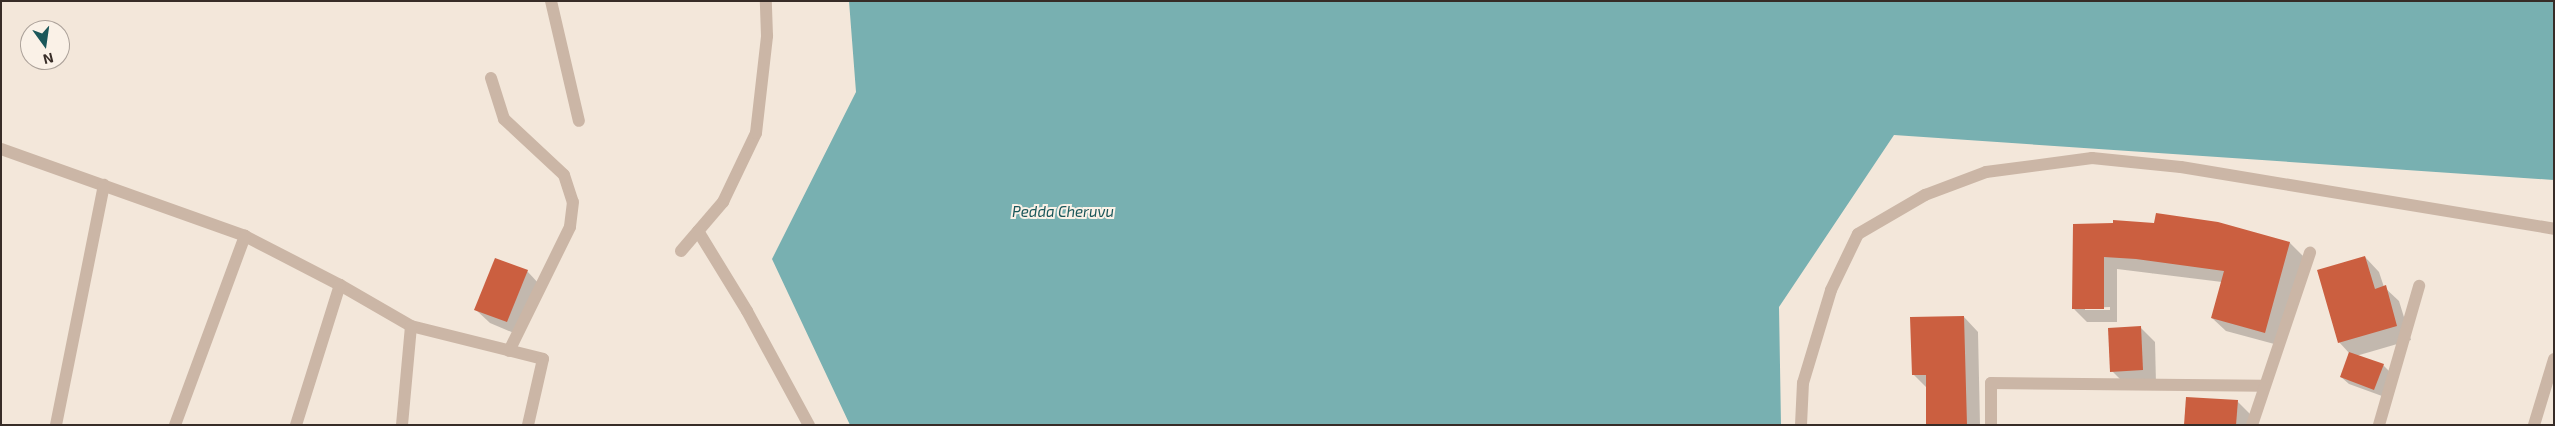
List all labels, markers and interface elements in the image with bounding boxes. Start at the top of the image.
north arrow [20,20,70,70]
text: N [42,50,55,69]
water label: Pedda Cheruvu [1012,203,1114,221]

